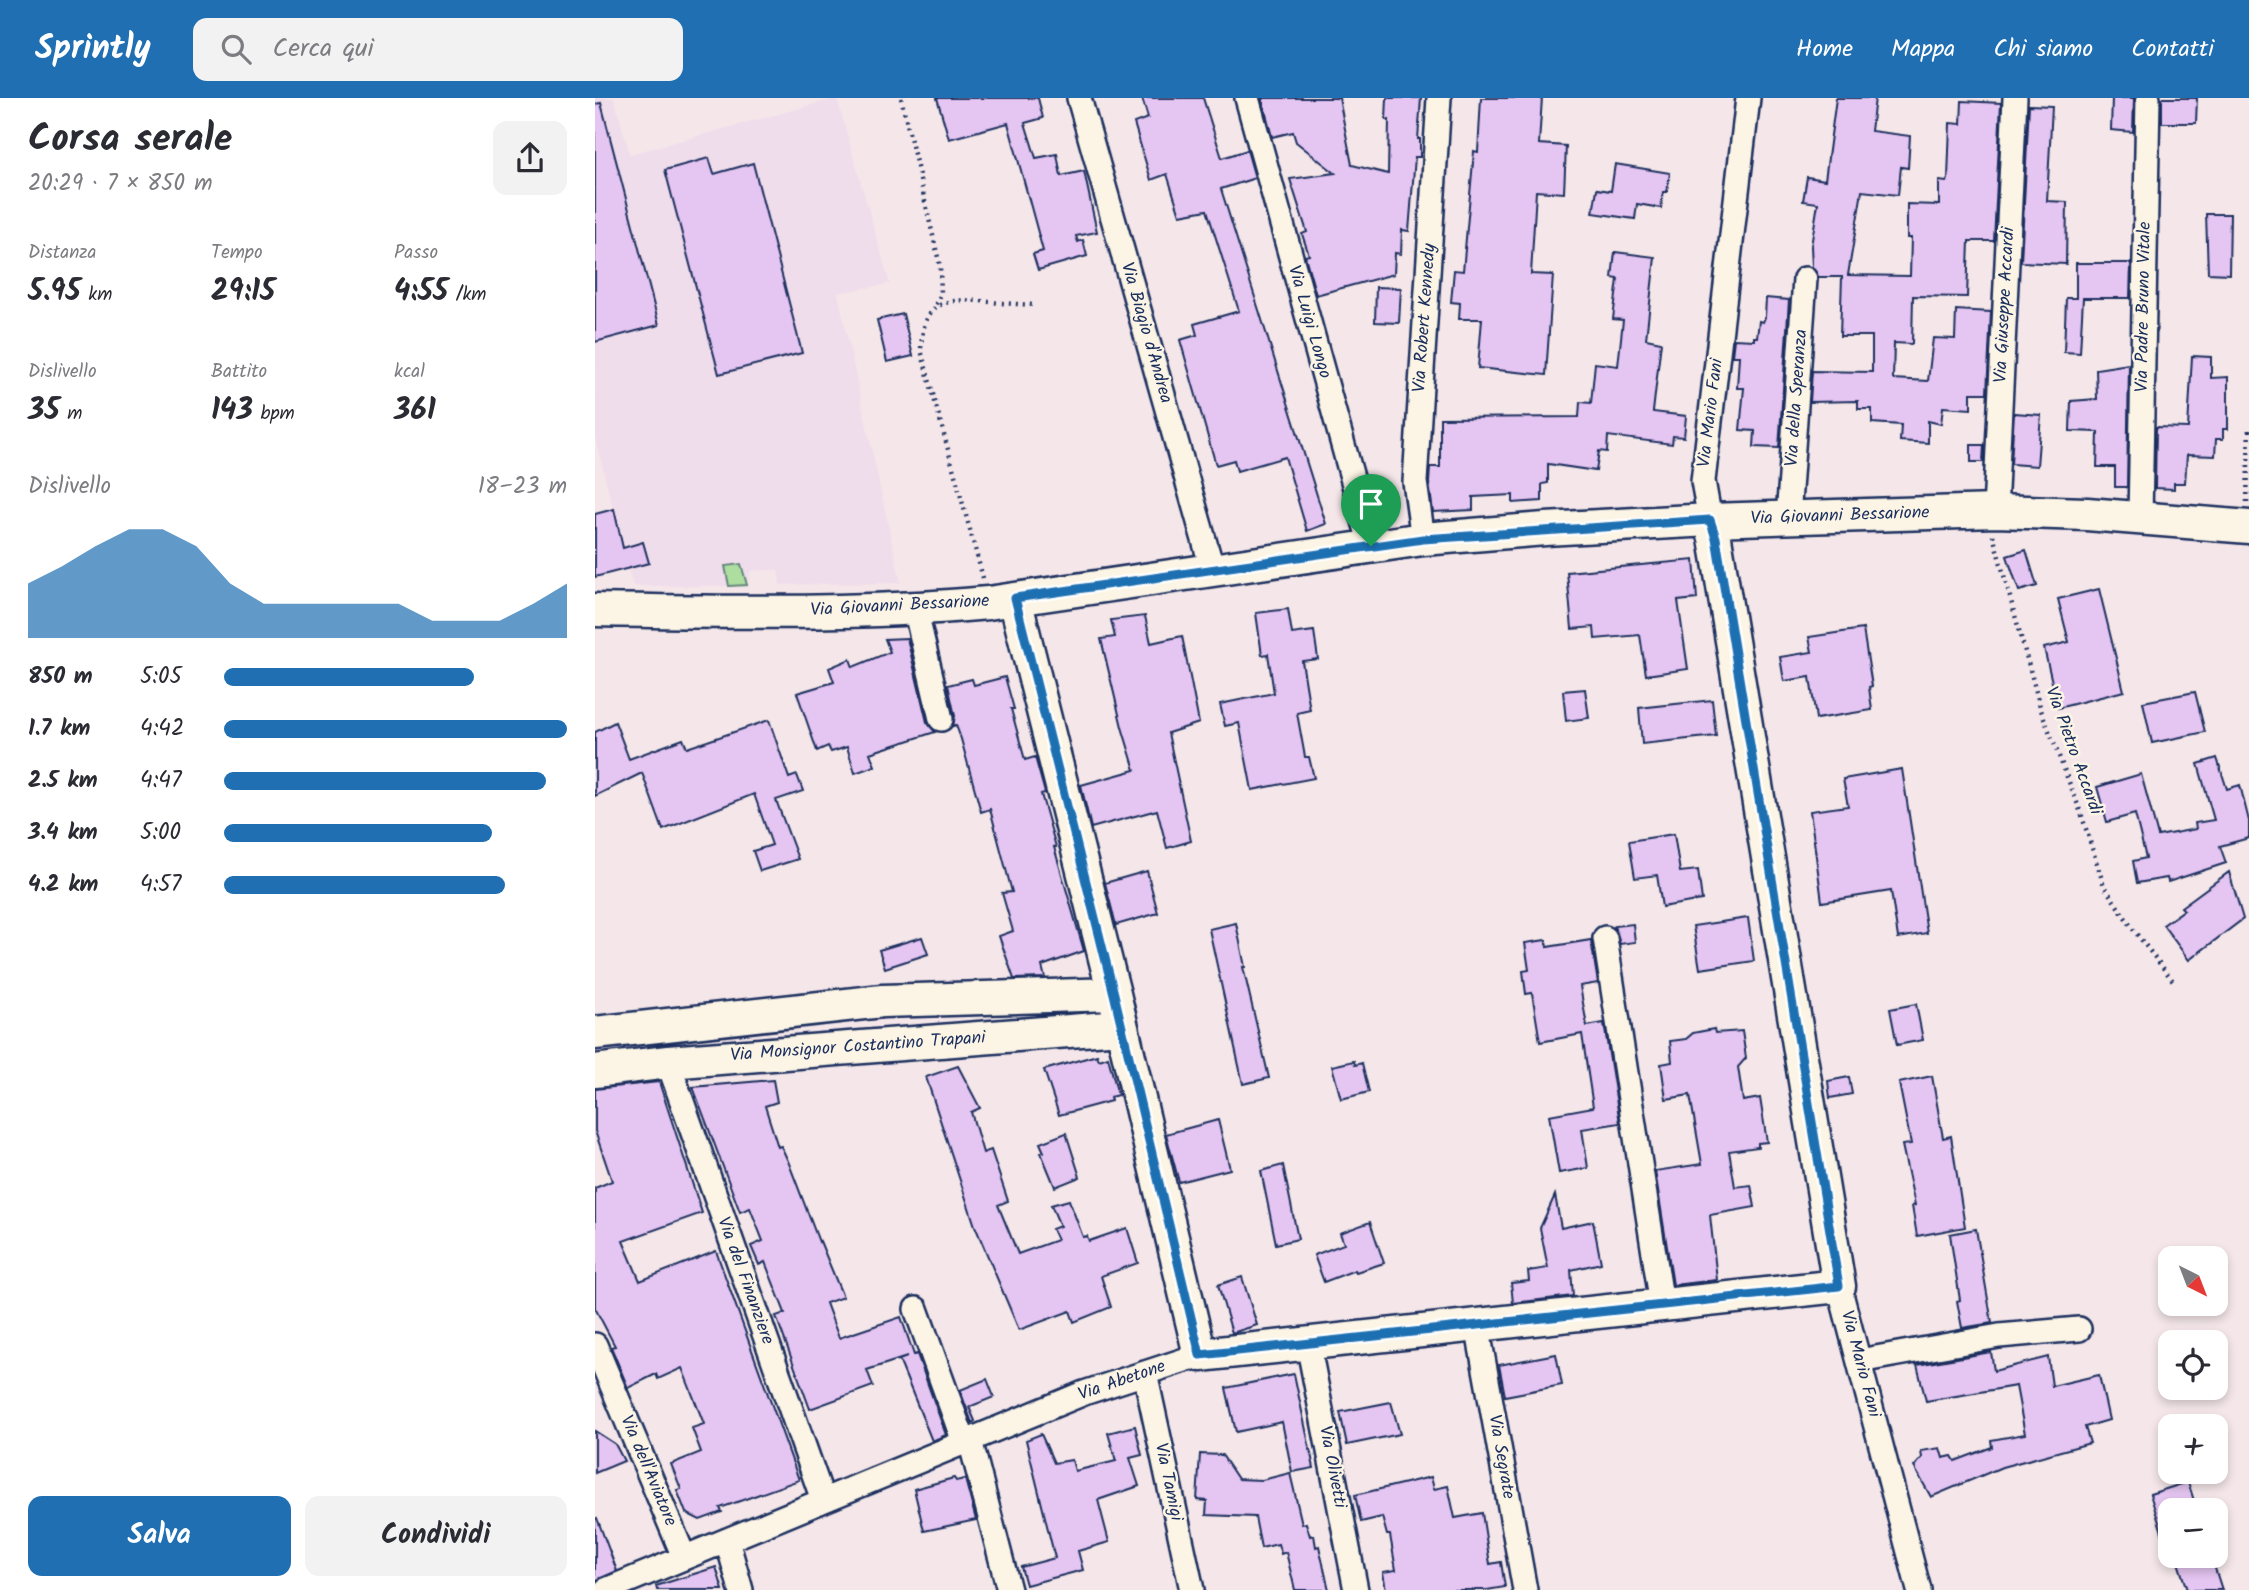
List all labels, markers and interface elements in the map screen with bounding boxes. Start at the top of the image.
search box [193,18,683,81]
text: Sprintly [35,23,151,76]
text: Cerca qui [273,28,374,70]
icon: search [217,30,255,68]
text: Home [1796,30,1853,69]
text: Mappa [1891,30,1955,69]
text: Chi siamo [1993,30,2093,69]
text: Contatti [2131,30,2214,69]
text: Corsa serale [28,110,232,170]
button: share [493,121,567,195]
text: 20:29 · 7 × 850 m [28,166,213,202]
street label: Via Padre Bruno Vitale [2128,221,2160,393]
street label: Via Giuseppe Accardi [1986,225,2024,384]
text: Distanza [28,238,97,268]
text: Tempo [211,238,263,268]
text: Passo [394,238,438,268]
street label: Via Robert Kennedy [1405,242,1445,393]
street label: Via Biagio d'Andrea [1112,259,1180,407]
street label: Via Luigi Longo [1279,262,1339,382]
text: 5.95 [28,268,81,316]
text: 29:15 [211,268,275,316]
text: 4:55 [394,268,448,316]
text: km [81,280,112,310]
text: /km [448,280,486,310]
street label: Via della Speranza [1778,328,1816,468]
street label: Via Mario Fani [1690,356,1732,469]
text: Dislivello [28,357,97,387]
text: Battito [211,357,267,387]
text: kcal [394,357,425,387]
text: 35 [28,387,60,435]
text: 143 [211,387,253,435]
text: 361 [394,387,436,435]
text: m [60,399,82,429]
text: bpm [253,399,295,429]
text: Dislivello [28,469,111,505]
text: 18–23 m [478,469,567,505]
pin [1341,474,1401,546]
icon: arrive [1352,485,1390,523]
street label: Via Giovanni Bessarione [1750,498,1930,534]
street label: Via Giovanni Bessarione [810,587,990,625]
text: 850 m [28,659,93,695]
text: 5:05 [140,659,182,695]
street label: Via Pietro Accardi [2036,683,2110,820]
text: 1.7 km [28,711,90,747]
text: 4:42 [140,711,184,747]
text: 2.5 km [28,763,98,799]
text: 4:47 [140,763,182,799]
text: 3.4 km [28,815,98,851]
text: 5:00 [140,815,181,851]
text: 4.2 km [28,867,98,903]
text: 4:57 [140,867,181,903]
street label: Via Monsignor Costantino Trapani [729,1024,987,1070]
street label: Via del Finanziere [708,1213,782,1349]
north arrow [2158,1246,2228,1316]
map controls [2158,1246,2228,1568]
street label: Via Mario Fani [1832,1307,1888,1421]
button: locate [2158,1330,2228,1400]
street label: Via Abetone [1074,1353,1170,1409]
street label: Via dell'Aviatore [612,1411,684,1531]
street label: Via Segrate [1479,1413,1523,1501]
button: + [2158,1414,2228,1484]
street label: Via Olivetti [1310,1423,1354,1511]
street label: Via Tamigi [1146,1440,1191,1524]
button: Salva [28,1496,291,1576]
button: Condividi [305,1496,567,1576]
button: − [2158,1498,2228,1568]

